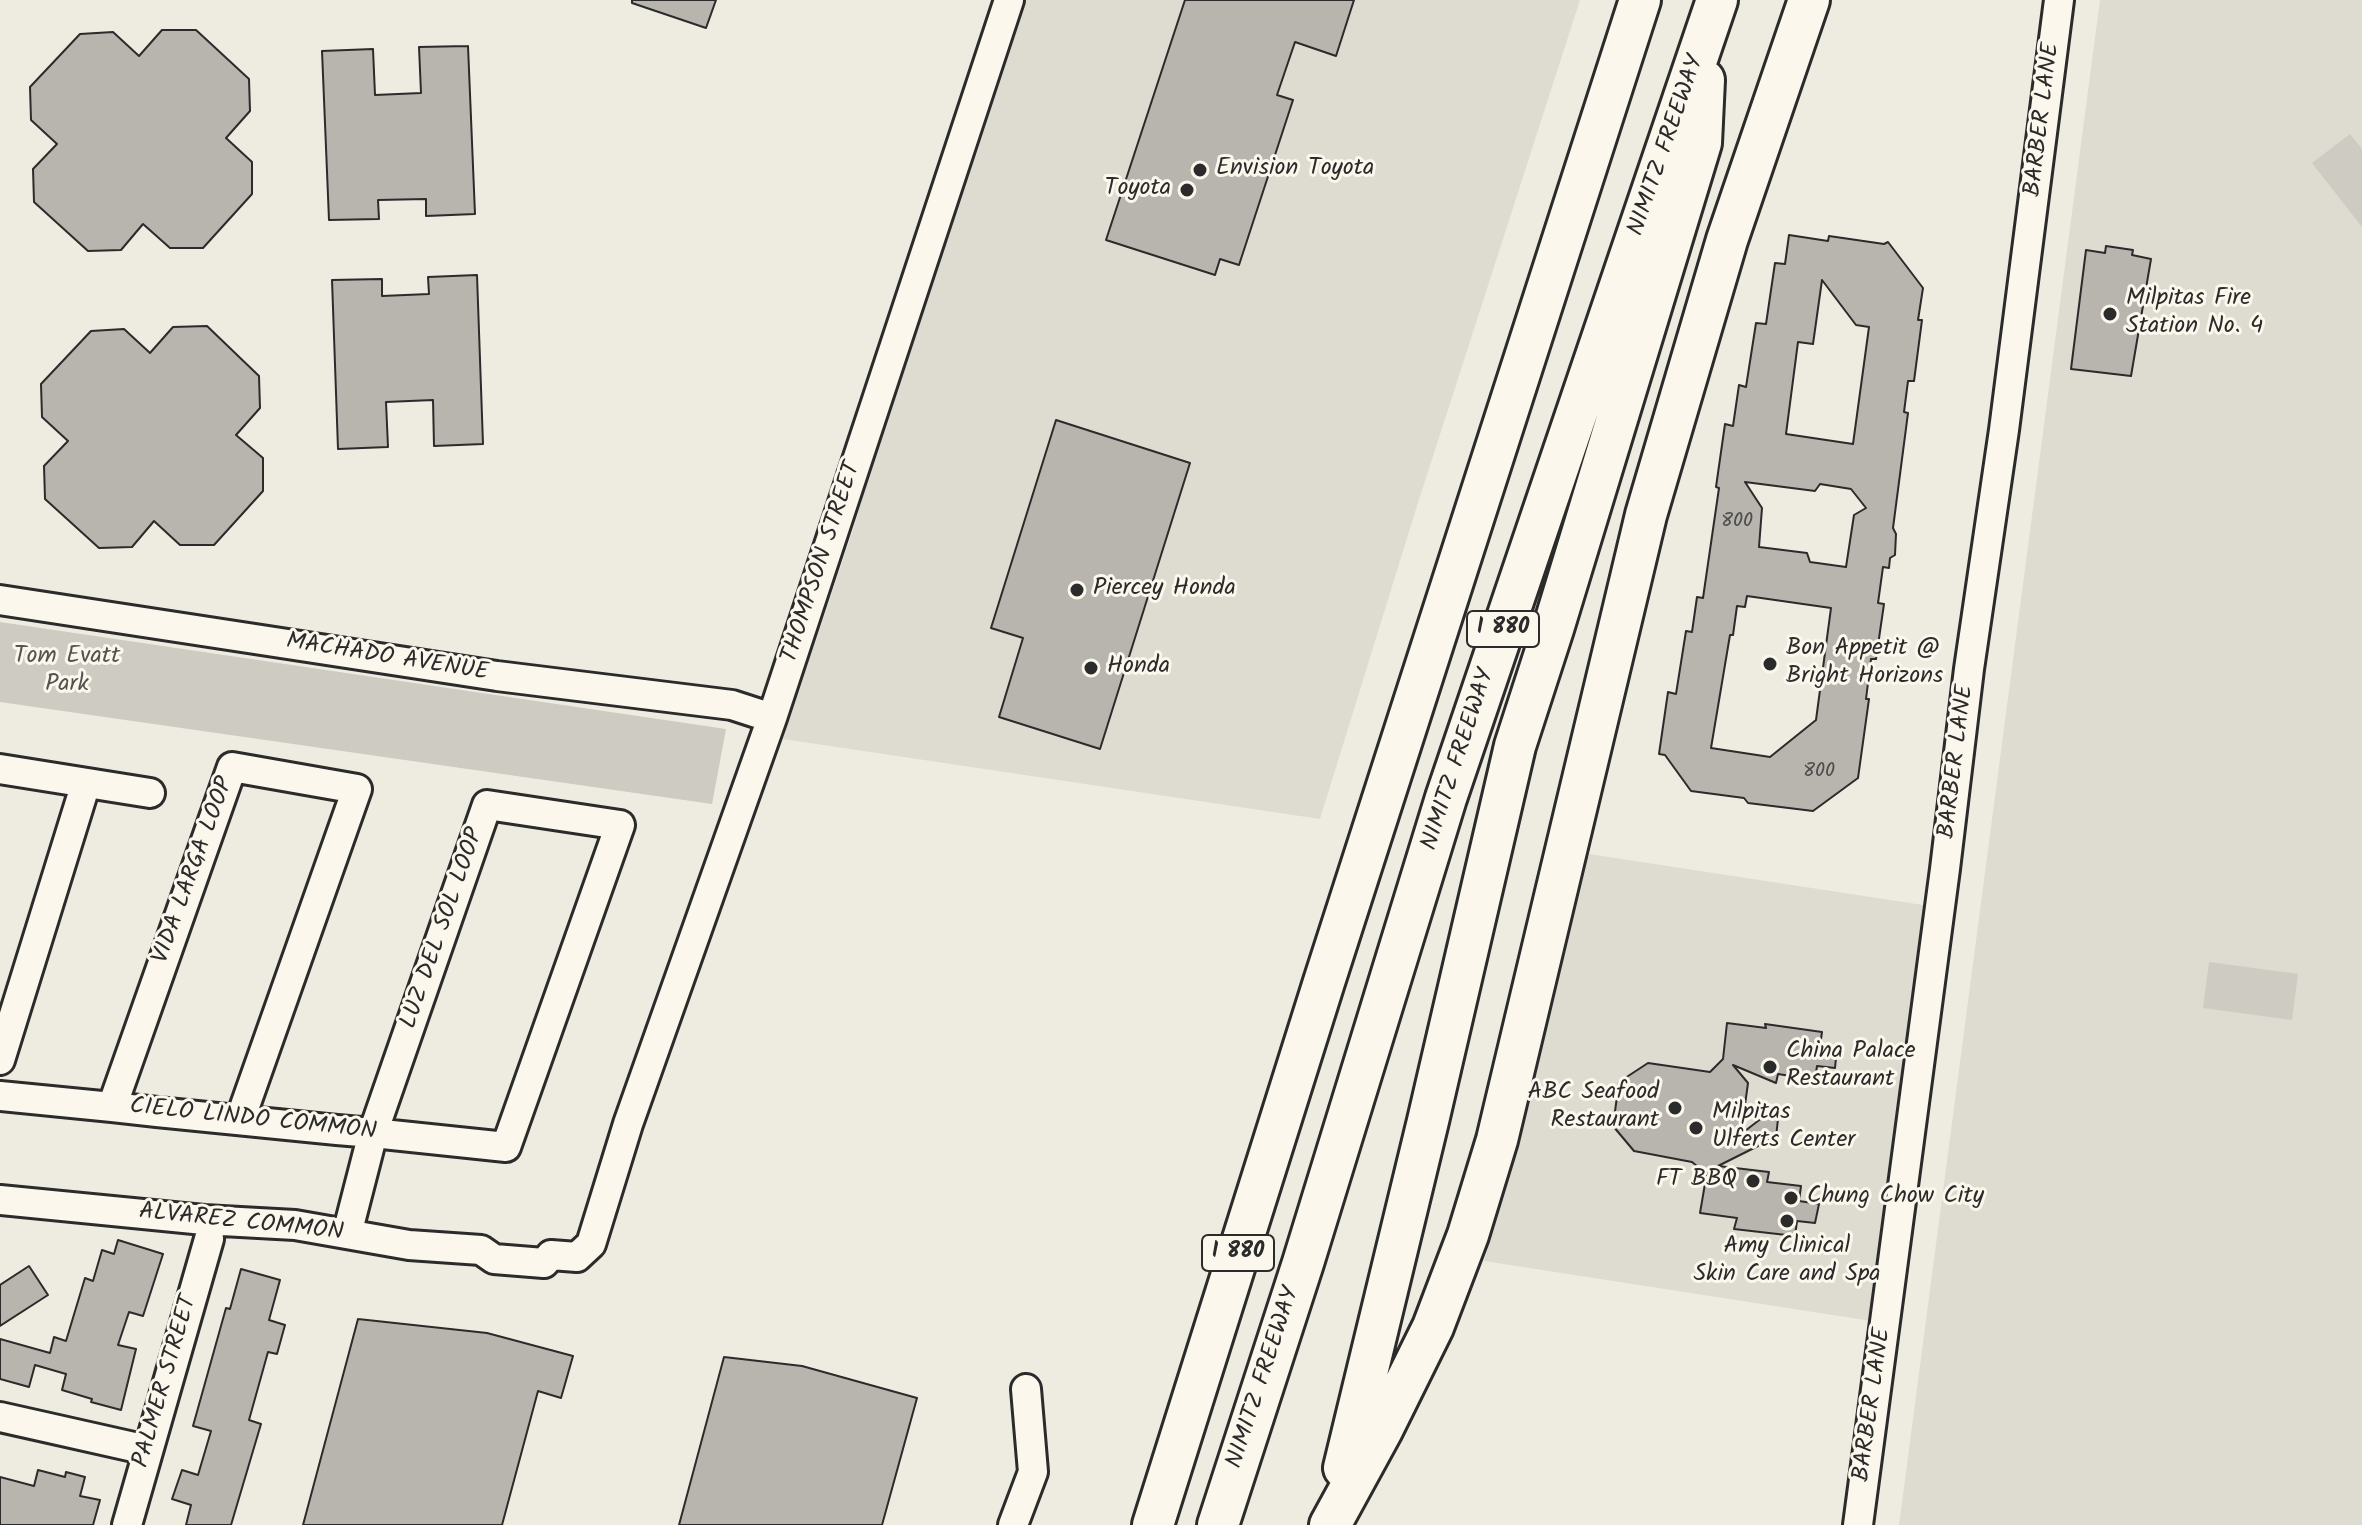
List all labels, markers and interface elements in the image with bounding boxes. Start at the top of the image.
street label: BARBER LANE [2020,41,2068,199]
street label: NIMITZ FREEWAY [1624,52,1712,240]
place label: Envision Toyota [1216,156,1374,184]
marker: Envision Toyota [1191,161,1209,179]
place label: Toyota [1105,176,1171,204]
marker: Toyota [1178,181,1196,199]
place label: Milpitas Fire Station No. 4 [2126,286,2263,342]
marker: Milpitas Fire Station No. 4 [2101,305,2119,323]
street label: THOMPSON STREET [777,459,869,667]
house number: 800 [1721,511,1753,535]
place label: Piercey Honda [1093,576,1236,604]
marker: Piercey Honda [1068,581,1086,599]
road number: I 880 [1467,611,1539,647]
street label: MACHADO AVENUE [284,629,490,689]
place label: Bon Appetit @ Bright Horizons [1786,636,1943,692]
park label: Tom Evatt Park [14,644,120,700]
place label: Honda [1107,654,1170,682]
marker: Bon Appetit @ Bright Horizons [1761,655,1779,673]
marker: Honda [1082,659,1100,677]
street label: NIMITZ FREEWAY [1417,666,1503,854]
street label: BARBER LANE [1934,683,1982,841]
house number: 800 [1803,761,1835,785]
street label: VIDA LARGA LOOP [148,774,242,968]
street label: LUZ DEL SOL LOOP [396,825,492,1033]
place label: China Palace Restaurant [1786,1039,1916,1095]
marker: China Palace Restaurant [1761,1058,1779,1076]
place label: ABC Seafood Restaurant [1528,1080,1659,1136]
street label: CIELO LINDO COMMON [128,1094,378,1148]
marker: ABC Seafood Restaurant [1666,1099,1684,1117]
place label: Milpitas Ulferts Center [1712,1100,1855,1156]
marker: Milpitas Ulferts Center [1687,1119,1705,1137]
place label: FT BBQ [1656,1167,1737,1195]
marker: FT BBQ [1744,1172,1762,1190]
place label: Chung Chow City [1807,1184,1984,1212]
marker: Chung Chow City [1782,1189,1800,1207]
street label: ALVAREZ COMMON [137,1199,345,1249]
marker: Amy Clinical Skin Care and Spa [1778,1212,1796,1230]
place label: Amy Clinical Skin Care and Spa [1693,1234,1881,1290]
road number: I 880 [1202,1235,1274,1271]
street label: NIMITZ FREEWAY [1222,1284,1308,1472]
street label: PALMER STREET [129,1293,205,1471]
street label: BARBER LANE [1849,1326,1899,1484]

